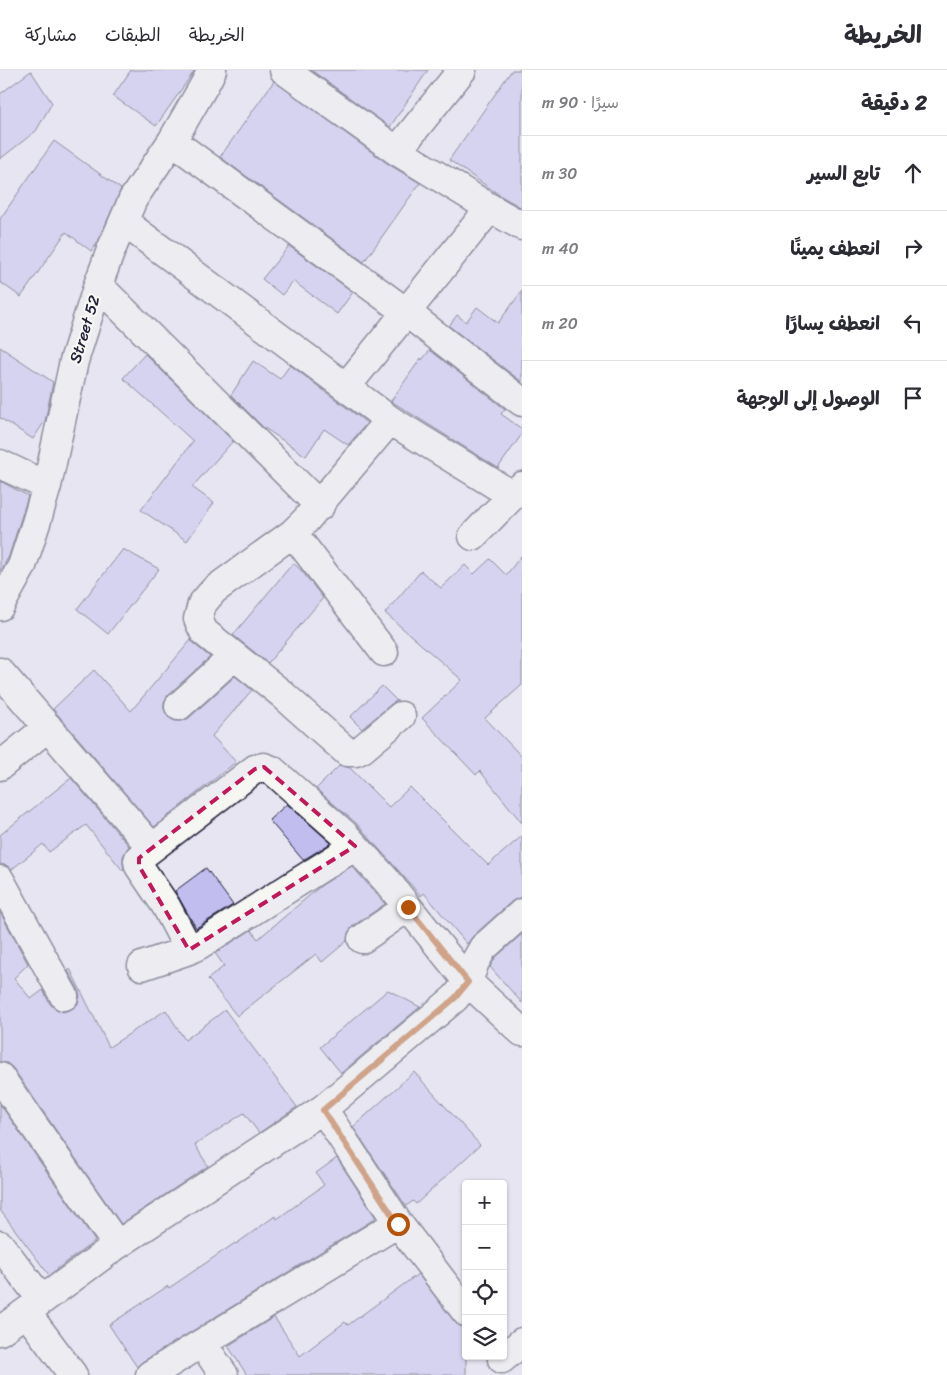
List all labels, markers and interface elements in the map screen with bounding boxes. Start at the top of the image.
text: الخريطة [844,14,922,56]
text: مشاركة [25,19,77,51]
text: الطبقات [105,19,161,51]
text: الخريطة [189,19,245,51]
text: 2 دقيقة [861,84,927,122]
text: سيرًا · 90 m [542,88,619,117]
text: تابع السير [807,157,880,190]
text: 30 m [542,159,577,188]
icon: ahead [899,159,927,187]
text: انعطف يمينًا [790,232,880,265]
text: 40 m [542,234,579,263]
icon: right [899,234,927,262]
street label: Street 52 [60,292,109,367]
text: انعطف يسارًا [785,307,880,340]
text: 20 m [542,309,578,338]
icon: left [899,309,927,337]
text: الوصول إلى الوجهة [737,382,880,415]
icon: arrive [899,384,927,412]
route end [397,896,420,919]
map controls [462,1180,507,1360]
button: + [462,1180,507,1225]
route start [387,1213,410,1236]
button: − [462,1225,507,1270]
button: locate [462,1270,507,1315]
button: layers [462,1315,507,1360]

